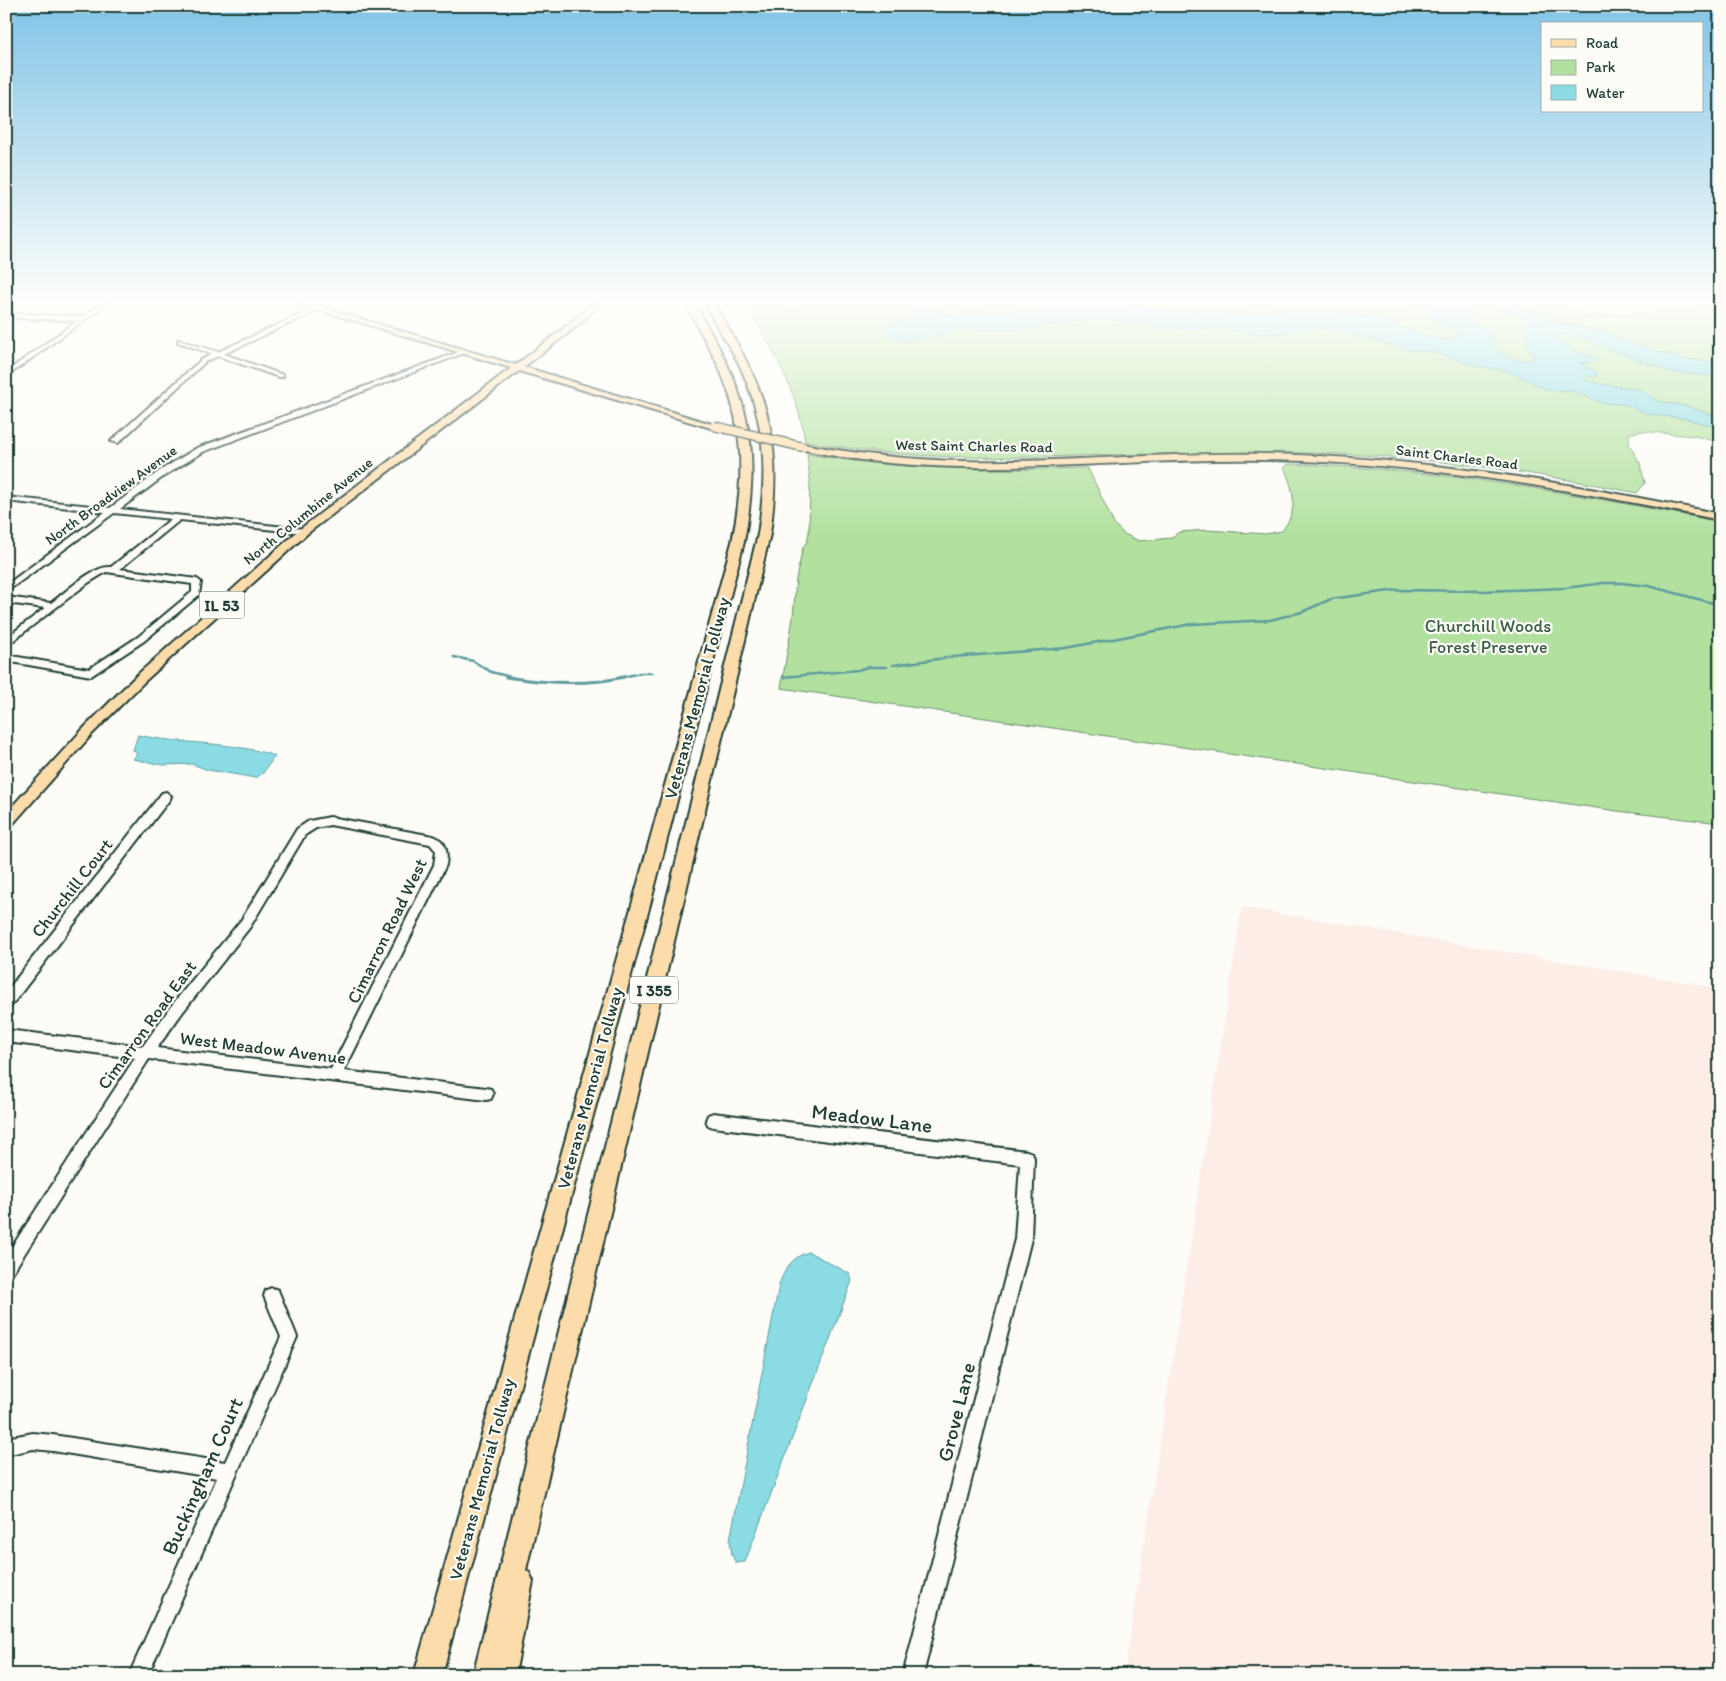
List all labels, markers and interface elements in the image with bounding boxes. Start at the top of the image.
legend [1541,22,1704,112]
text: Road [1586,34,1619,52]
text: Park [1586,58,1616,76]
text: Water [1586,84,1625,102]
street label: West Saint Charles Road [895,436,1053,456]
street label: North Broadview Avenue [42,441,180,549]
street label: Saint Charles Road [1395,441,1520,474]
street label: North Columbine Avenue [240,453,376,569]
road number: IL 53 [200,592,244,618]
street label: Veterans Memorial Tollway [659,594,735,801]
park label: Churchill Woods Forest Preserve [1425,615,1551,658]
street label: Churchill Court [27,834,118,942]
street label: Cimarron Road West [342,855,432,1007]
street label: Cimarron Road East [93,956,201,1094]
road number: I 355 [630,976,678,1004]
street label: Veterans Memorial Tollway [552,984,628,1191]
street label: West Meadow Avenue [179,1027,347,1069]
street label: Meadow Lane [810,1098,934,1138]
street label: Grove Lane [932,1360,980,1464]
street label: Veterans Memorial Tollway [444,1375,520,1582]
street label: Buckingham Court [156,1393,248,1559]

